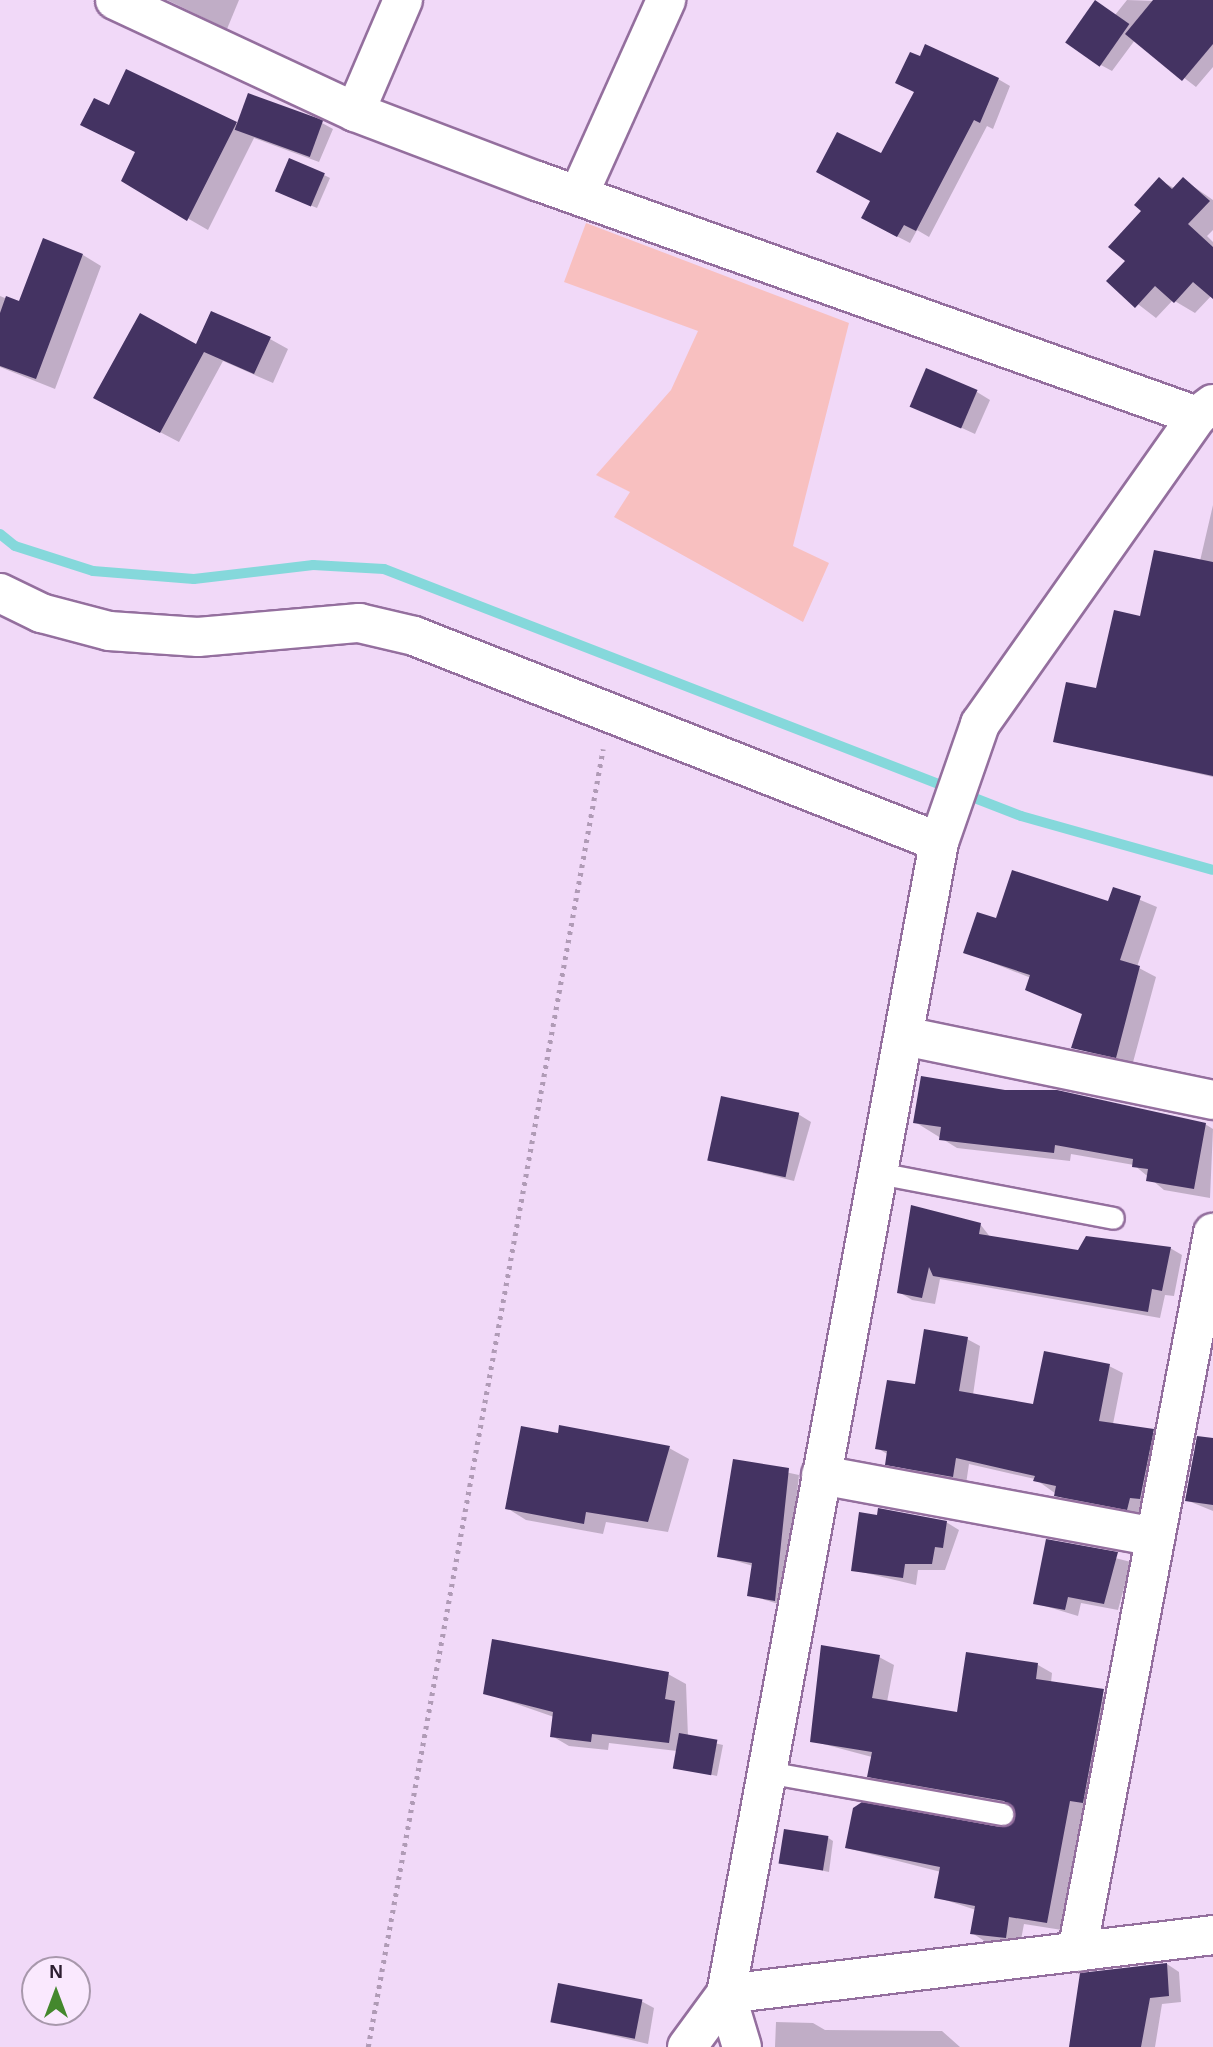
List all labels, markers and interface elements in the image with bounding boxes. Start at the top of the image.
north arrow [21,1956,91,2026]
text: N [49,1961,63,1982]

